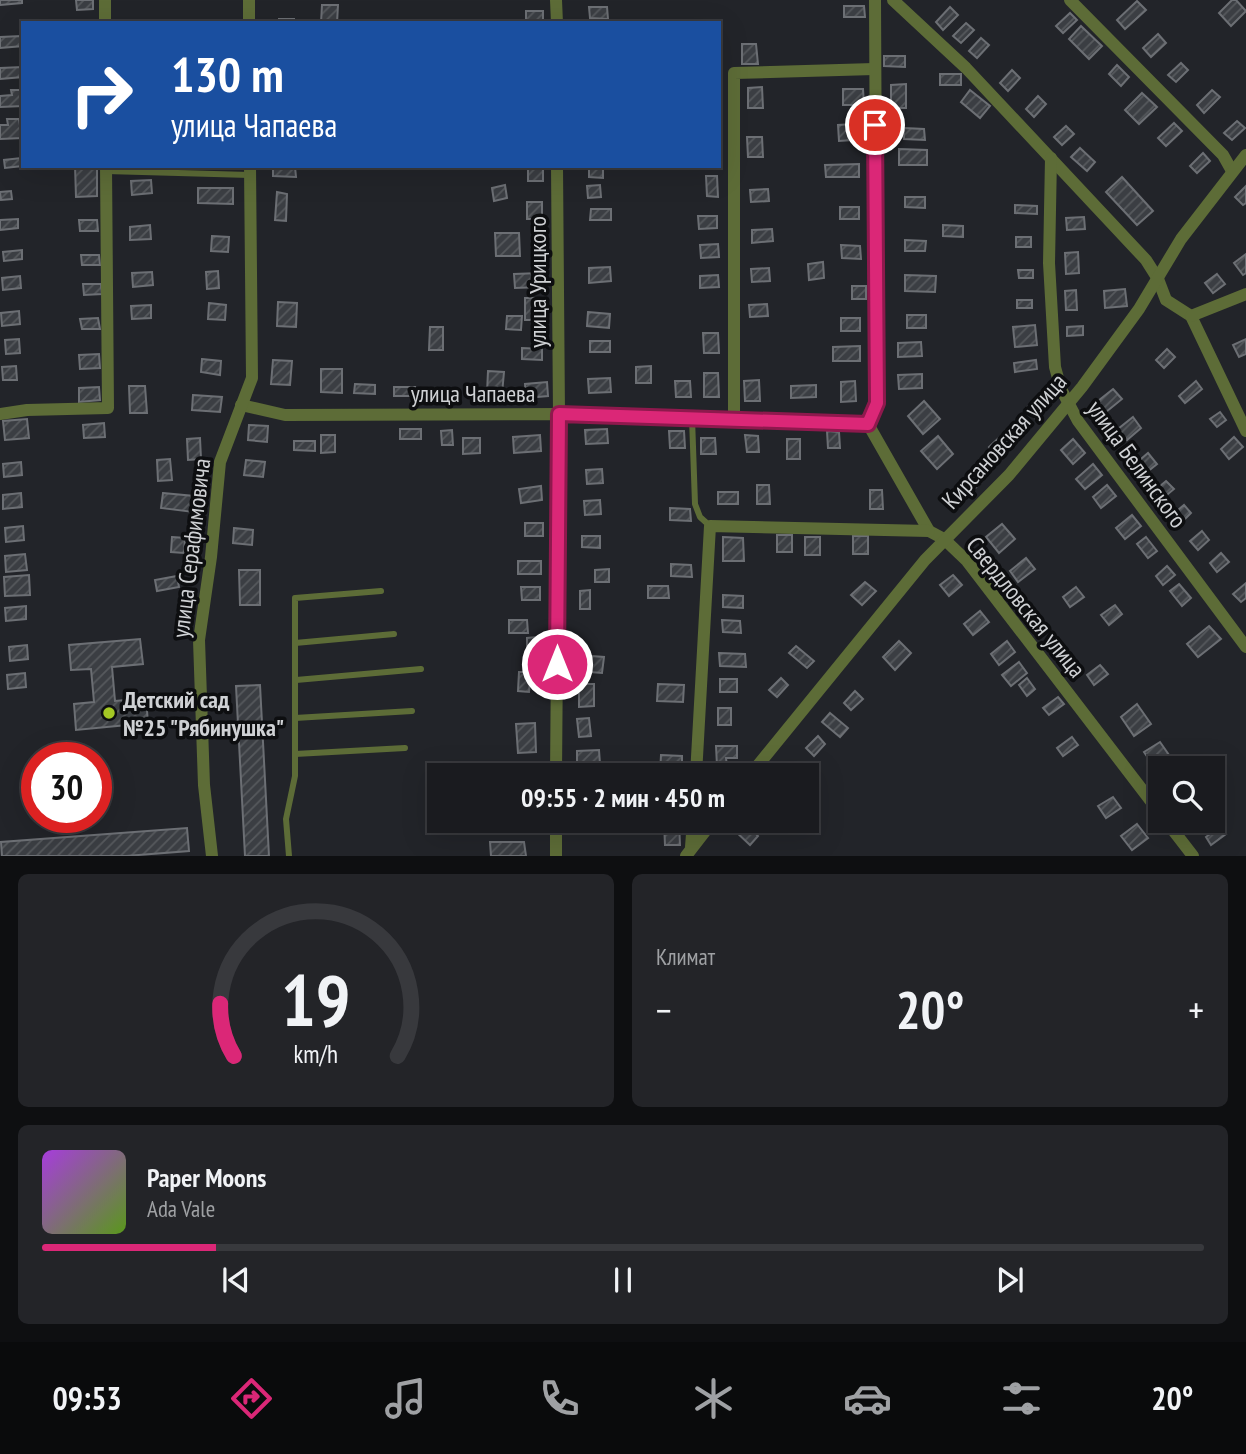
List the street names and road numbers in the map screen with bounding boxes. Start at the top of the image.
street label: улица Урицкого [522,216,553,348]
street label: Кирсановская улица [935,367,1073,515]
street label: улица Чапаева [411,378,535,409]
street label: улица Белинского [1080,394,1194,534]
street label: улица Серафимовича [165,457,217,639]
street label: Свердловская улица [960,530,1092,684]

